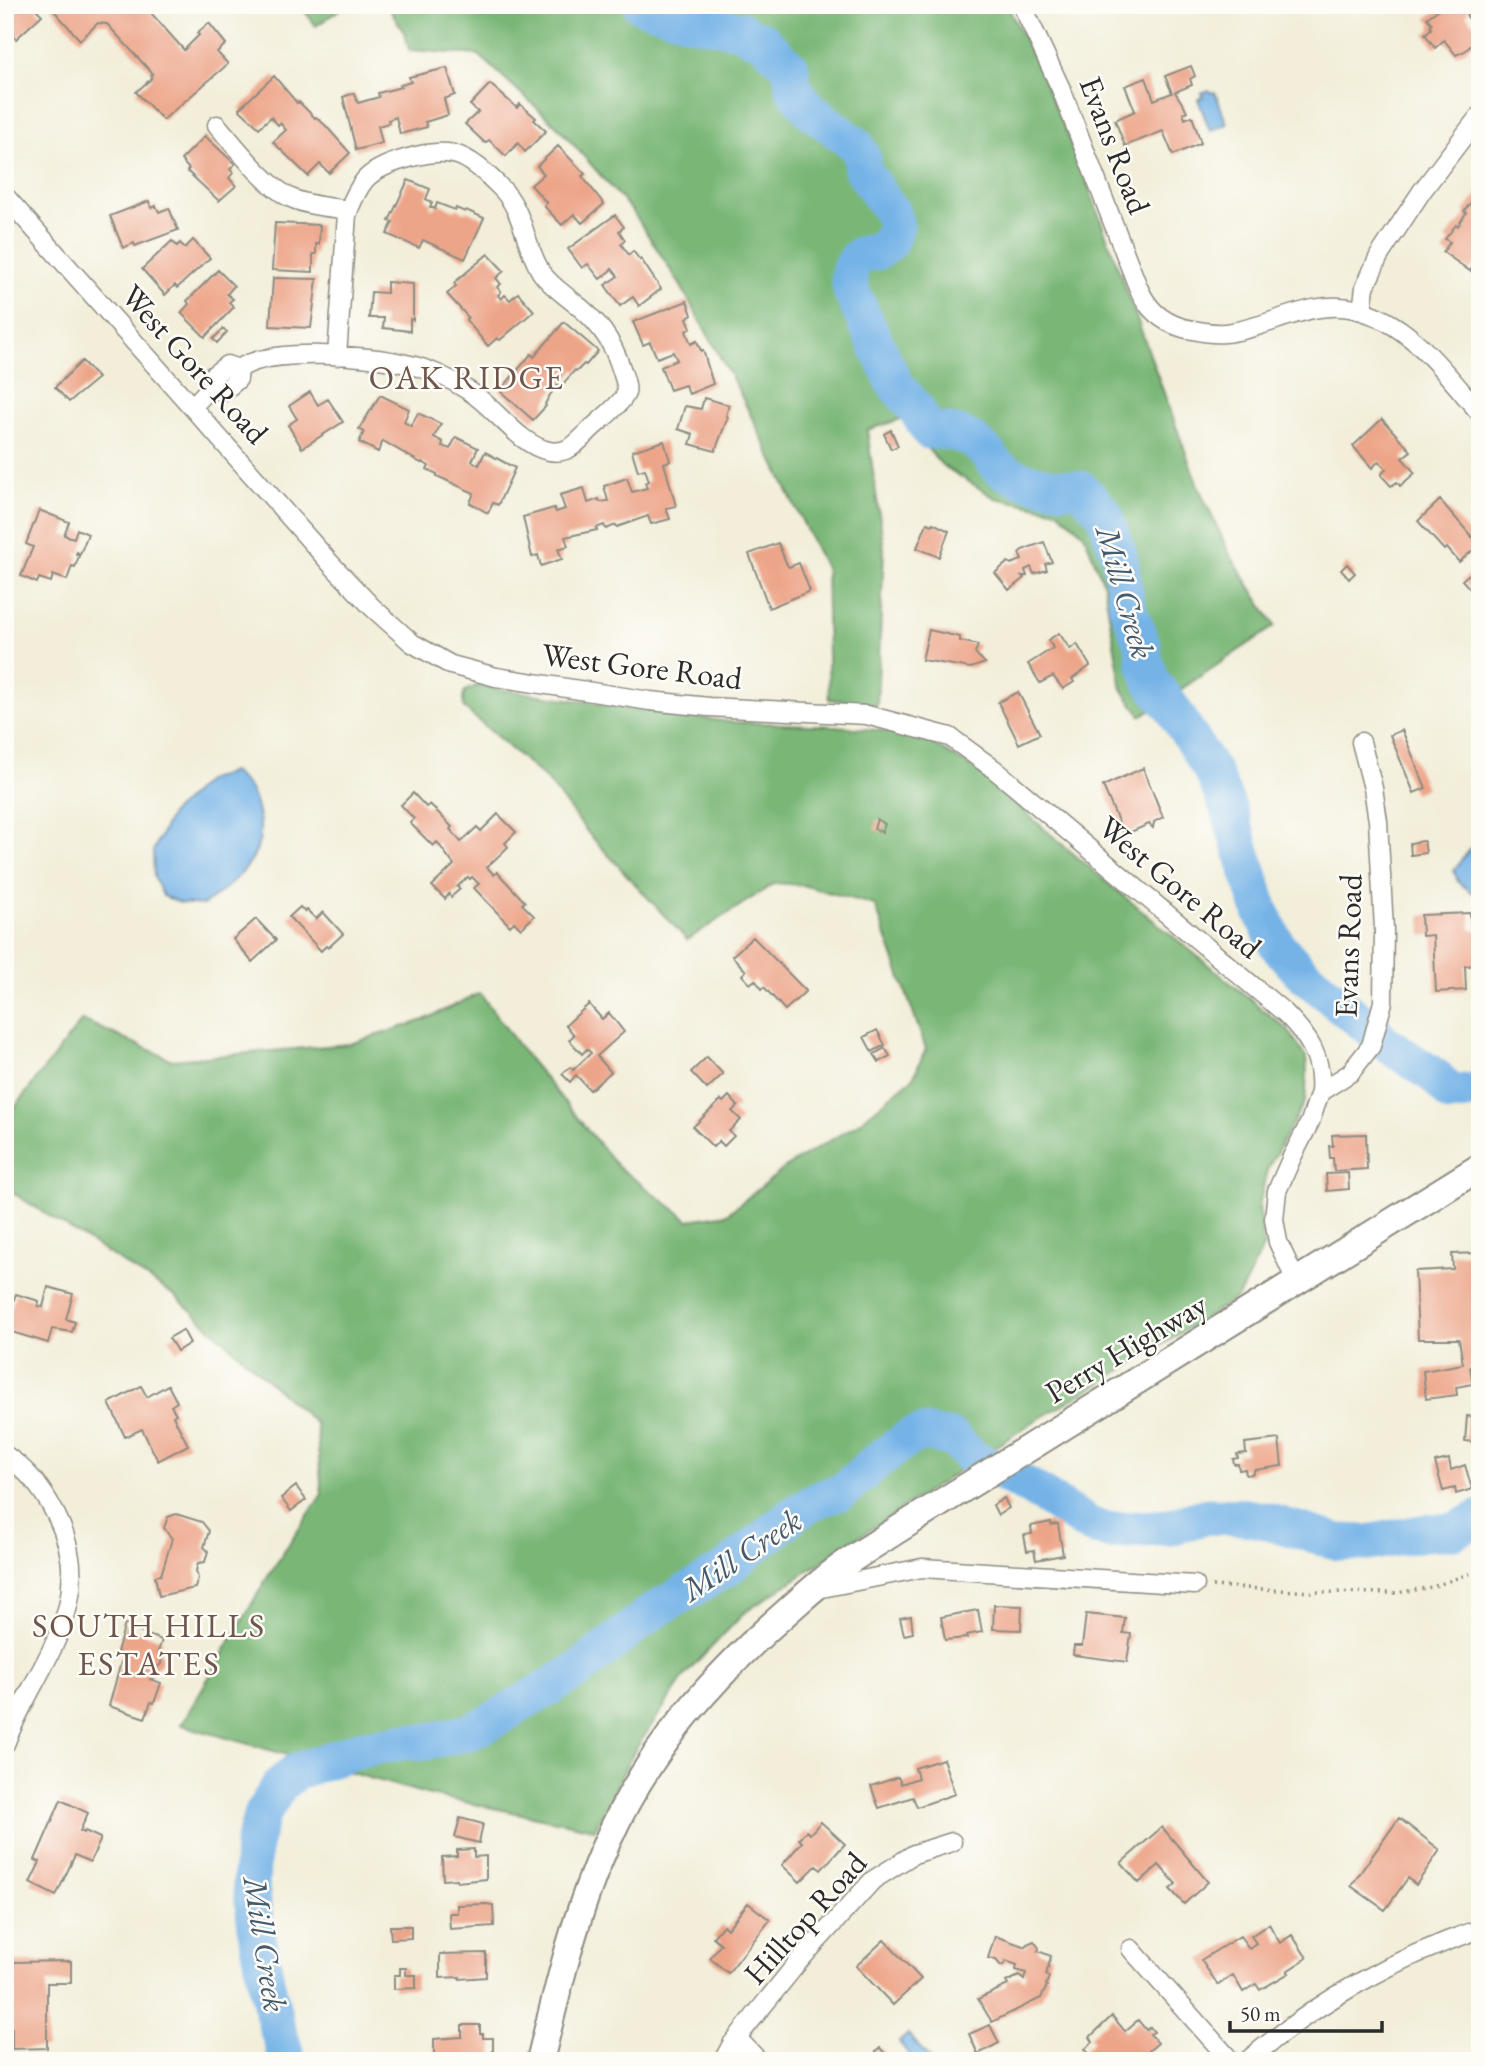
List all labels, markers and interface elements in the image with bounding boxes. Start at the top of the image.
street label: Evans Road [1070,70,1161,220]
street label: West Gore Road [112,275,278,453]
district label: OAK RIDGE [369,356,565,399]
water label: Mill Creek [1085,519,1165,664]
street label: West Gore Road [540,633,745,699]
street label: West Gore Road [1089,806,1271,968]
street label: Evans Road [1324,873,1372,1019]
street label: Perry Highway [1037,1283,1215,1413]
water label: Mill Creek [671,1498,810,1612]
district label: SOUTH HILLS ESTATES [32,1604,266,1685]
street label: Hilltop Road [734,1842,876,1993]
water label: Mill Creek [233,1871,297,2015]
scale bar [1230,1989,1382,2033]
text: 50 m [1240,2000,1281,2027]

